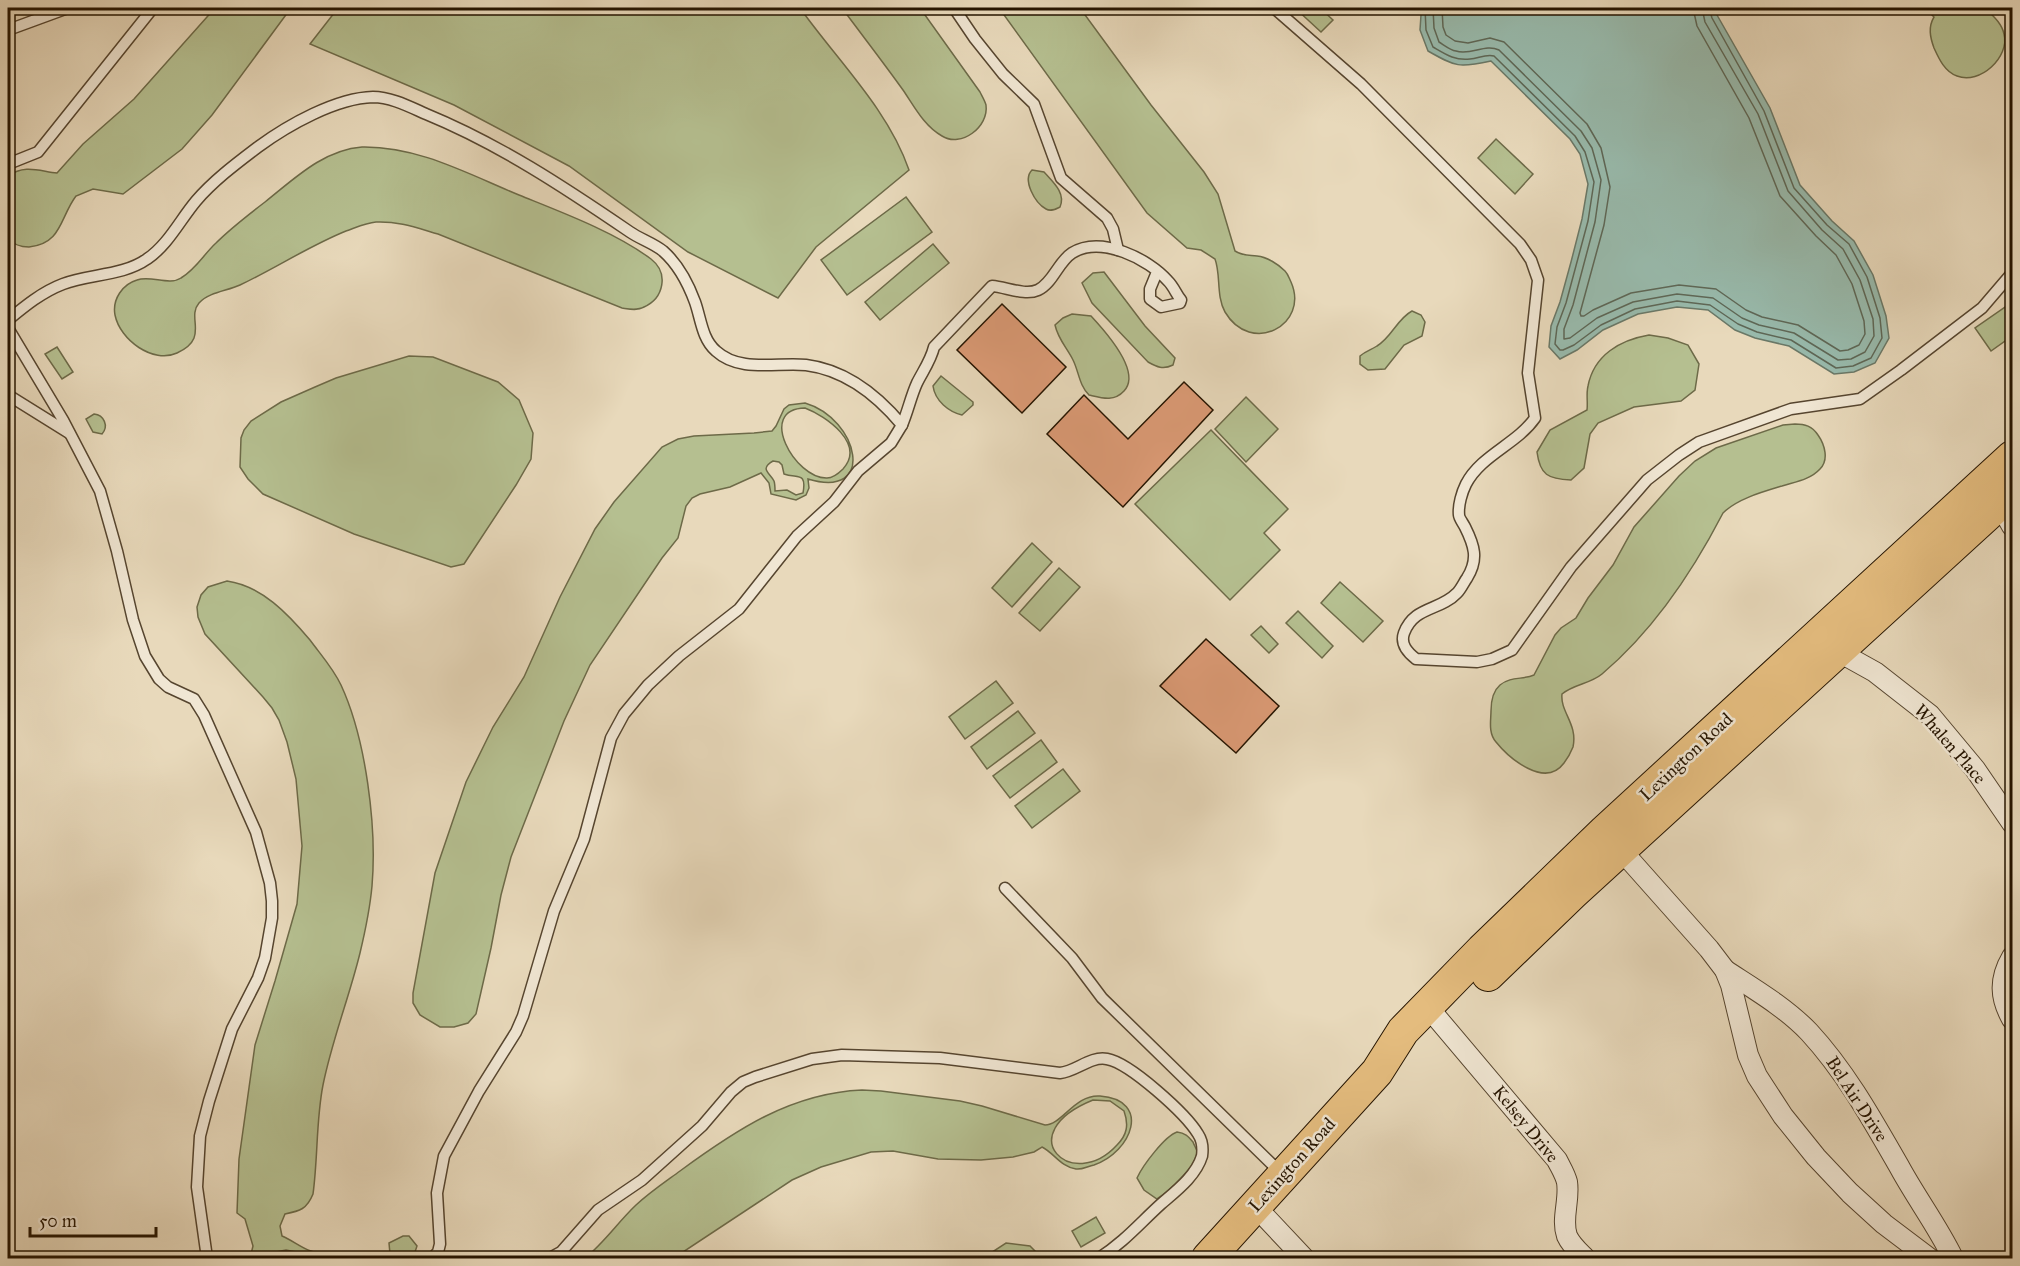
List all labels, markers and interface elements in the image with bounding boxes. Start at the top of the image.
street label: Whalen Place [1909,700,1991,788]
street label: Lexington Road [1635,708,1738,806]
street label: Bel Air Drive [1821,1052,1893,1146]
street label: Kelsey Drive [1488,1081,1564,1167]
street label: Lexington Road [1244,1113,1341,1217]
scale bar [30,1200,156,1238]
text: 50 m [39,1210,77,1232]

